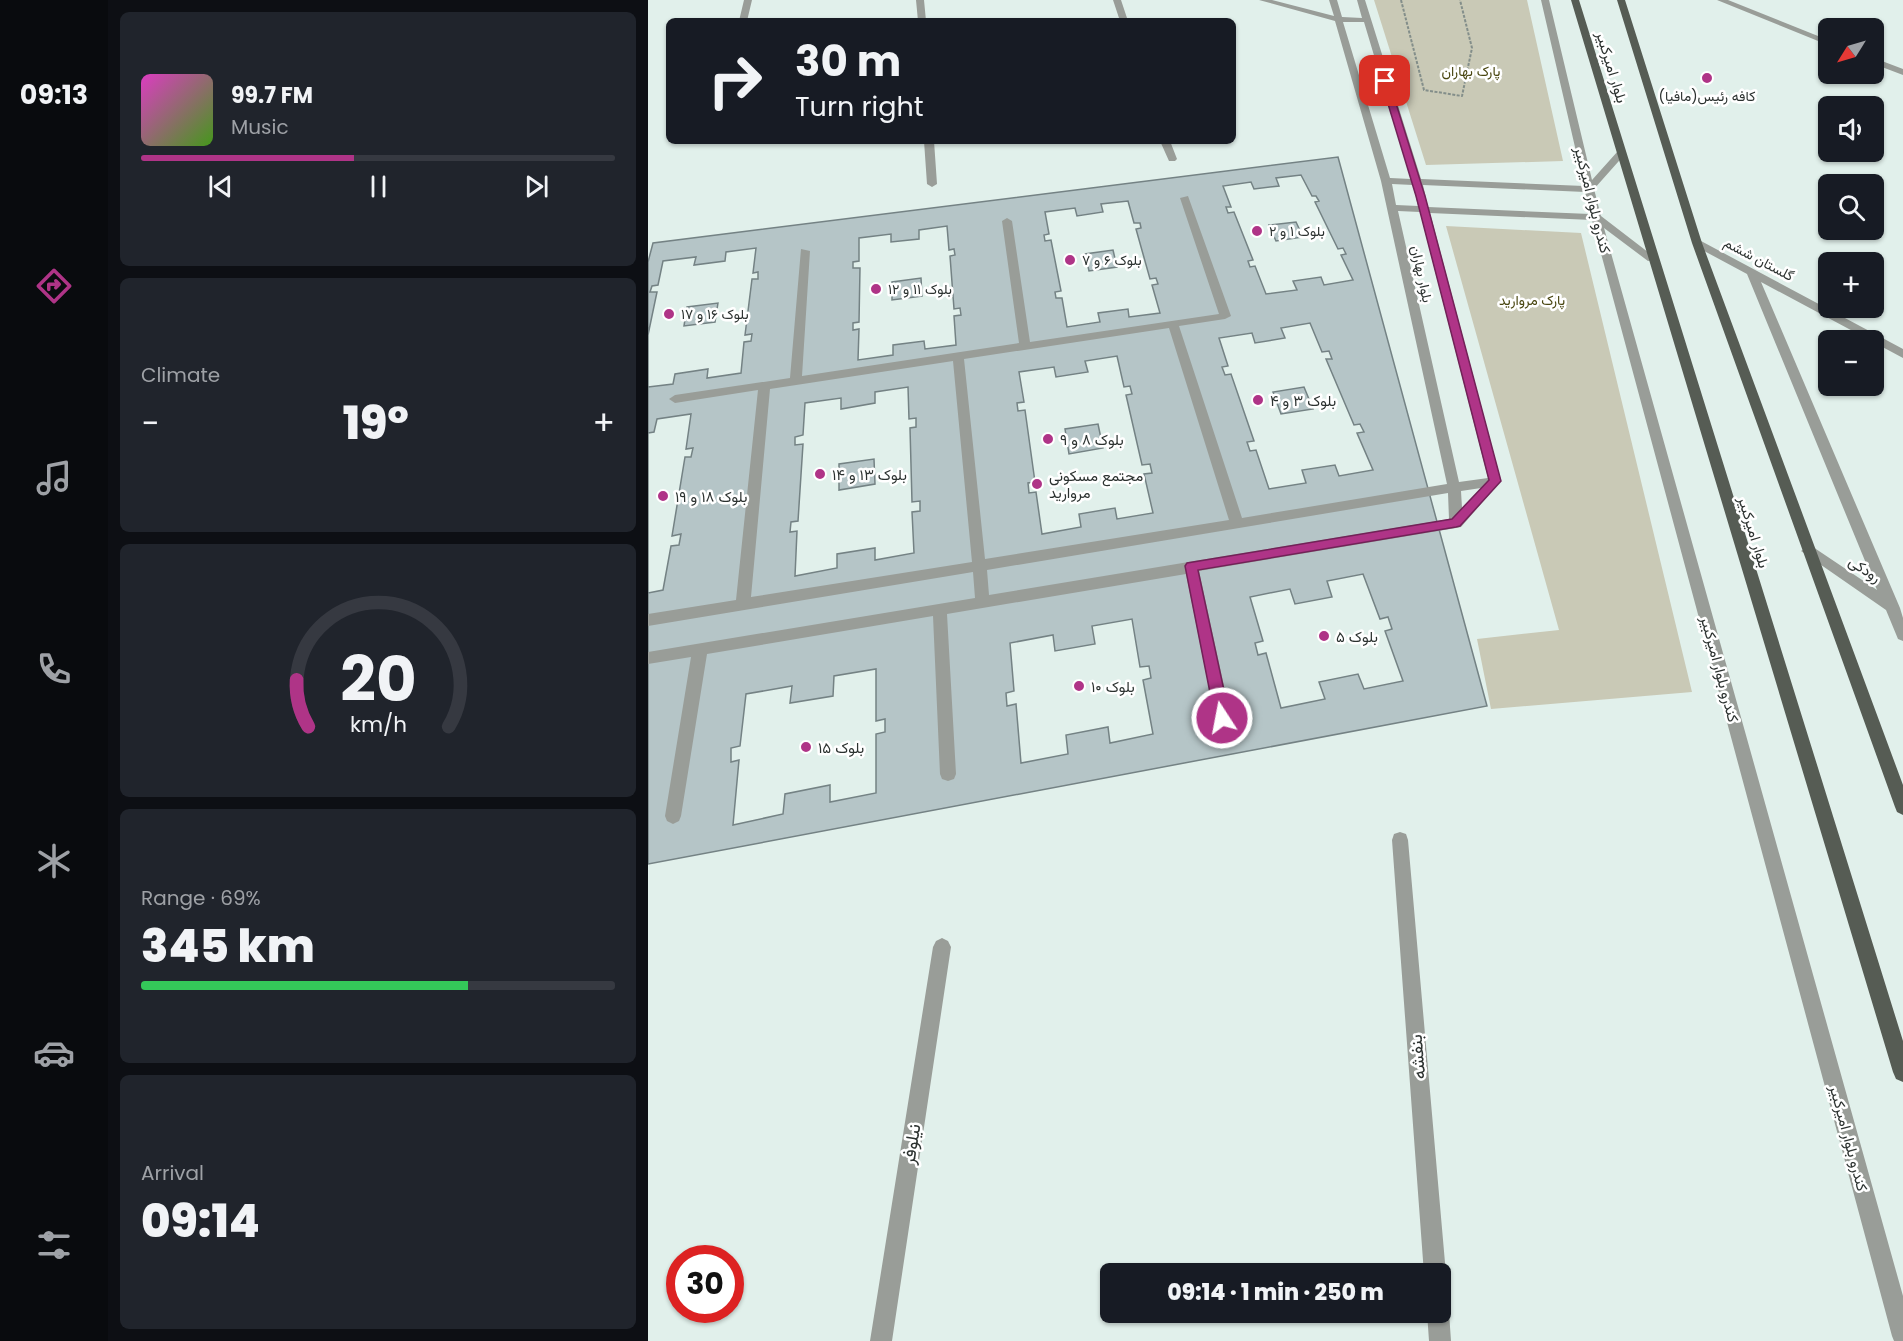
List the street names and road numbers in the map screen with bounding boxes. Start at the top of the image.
street label: بلوار امیرکبیر [1591,28,1633,105]
street label: کندرو بلوار امیرکبیر [1569,144,1616,256]
street label: گلستان ششم [1721,232,1797,286]
street label: بلوار بهاران [1406,244,1438,304]
street label: بلوار امیرکبیر [1733,493,1775,570]
street label: رودکی [1845,551,1885,587]
street label: کندرو بلوار امیرکبیر [1695,613,1744,725]
street label: بنفشه [1403,1034,1431,1080]
street label: کندرو بلوار امیرکبیر [1824,1082,1873,1194]
street label: نیلوفر [895,1122,927,1167]

